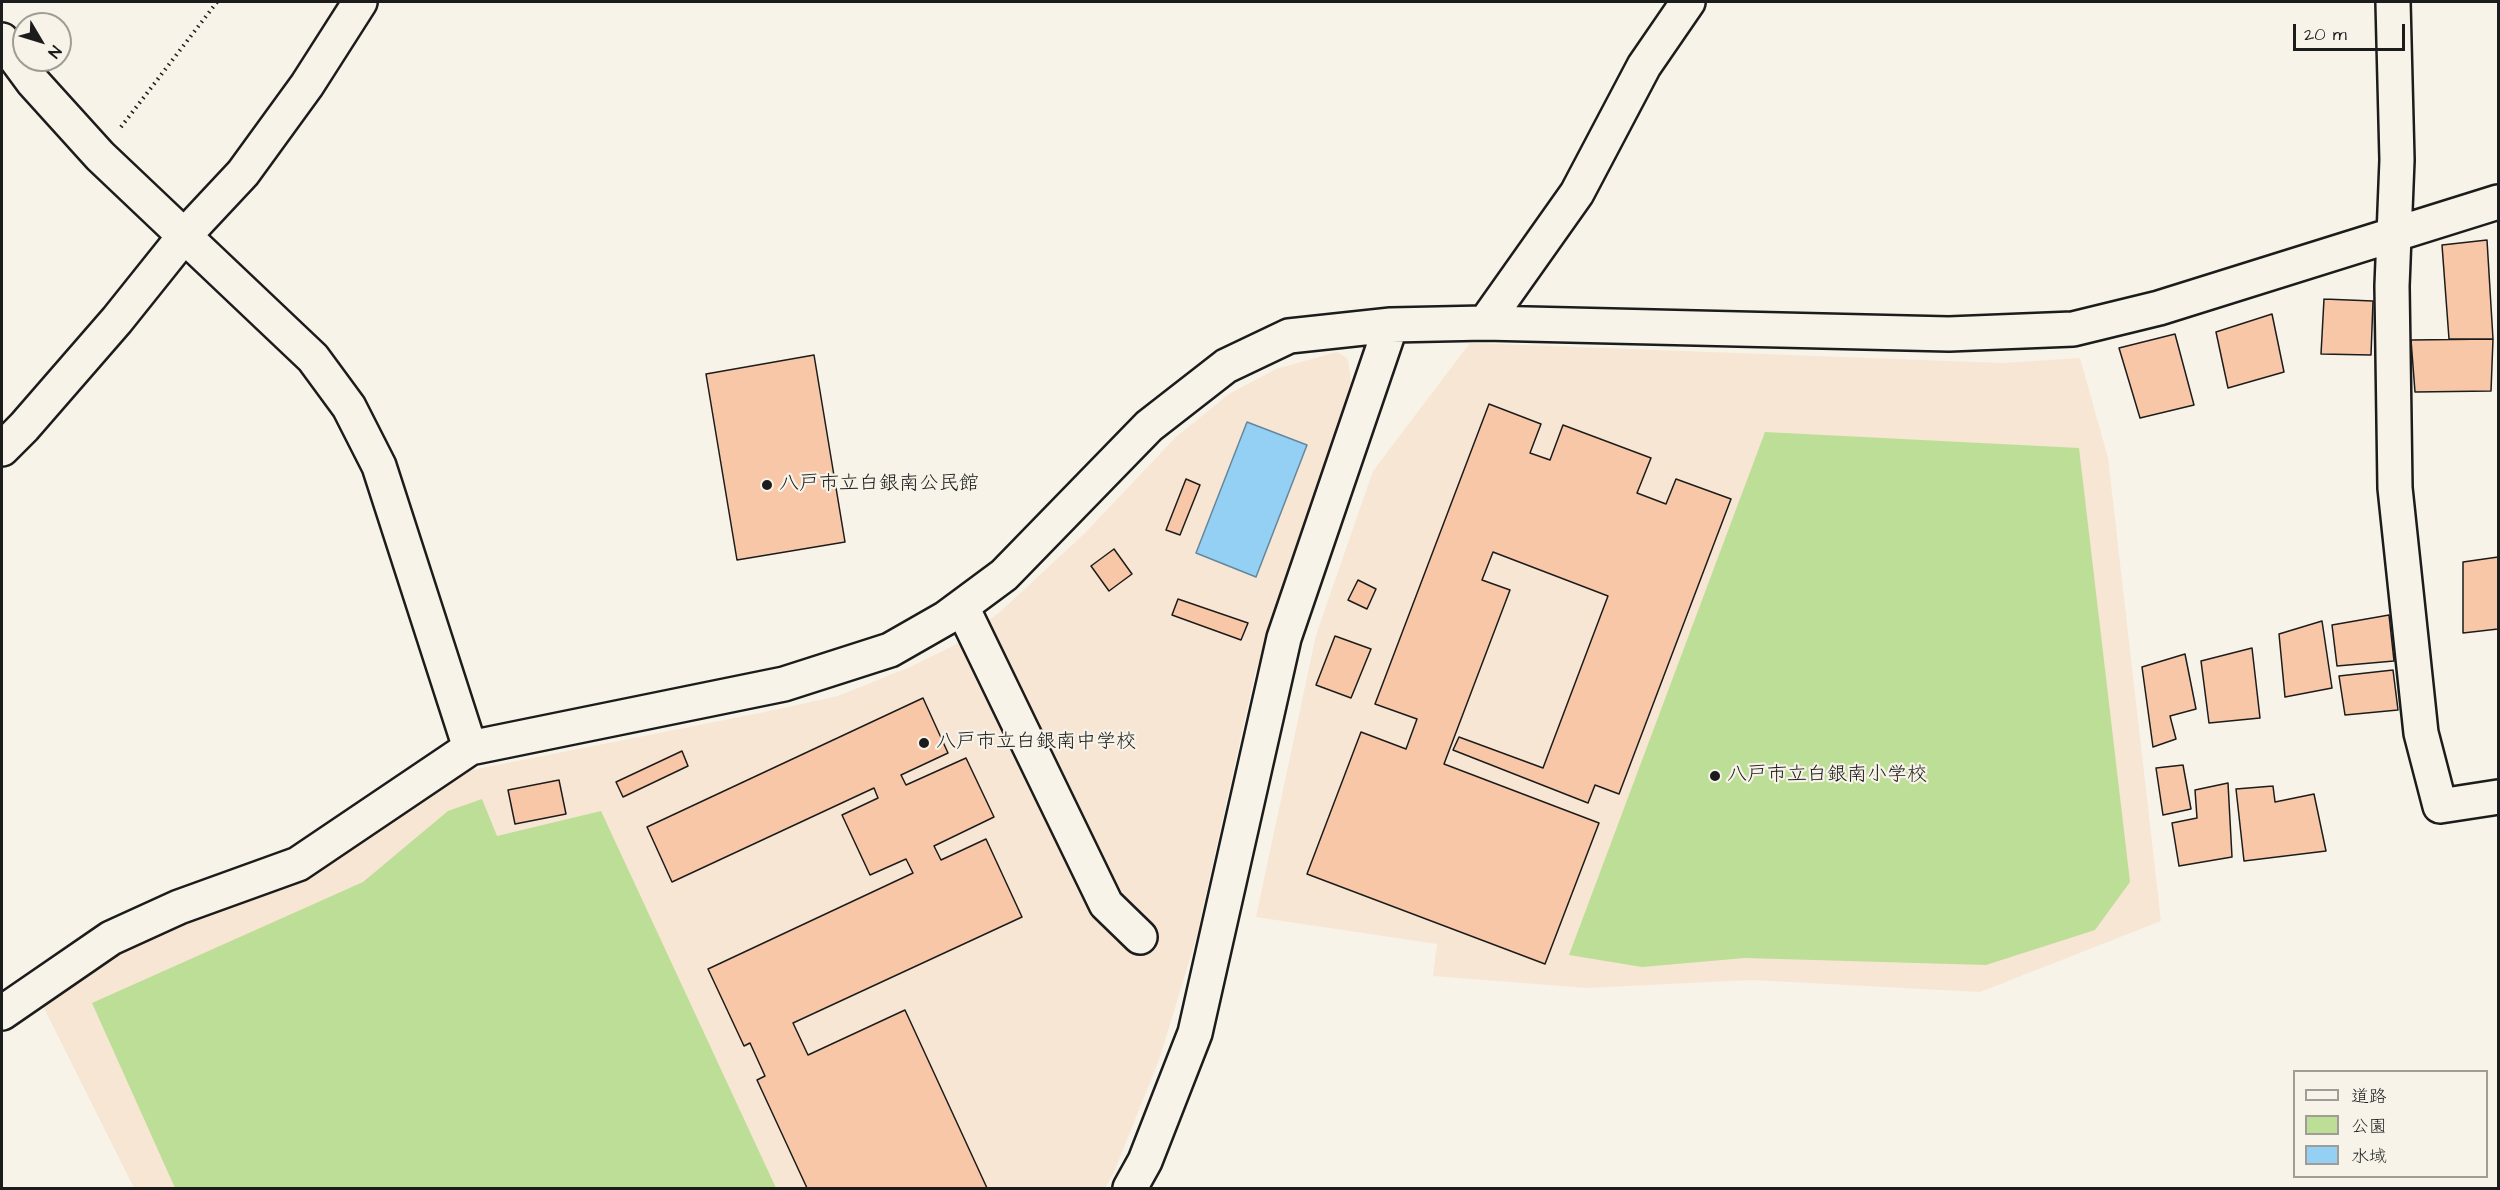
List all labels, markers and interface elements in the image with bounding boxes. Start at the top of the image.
north arrow [12,12,72,72]
scale bar [2296,12,2408,50]
text: 20 m [2304,22,2347,47]
text: N [43,41,66,63]
place label: 八戸市立白銀南公民館 [779,473,979,497]
marker: 八戸市立白銀南公民館 [760,478,774,492]
place label: 八戸市立白銀南中学校 [936,731,1136,755]
marker: 八戸市立白銀南中学校 [917,736,931,750]
place label: 八戸市立白銀南小学校 [1727,764,1927,788]
marker: 八戸市立白銀南小学校 [1708,769,1722,783]
legend [2293,1070,2488,1178]
text: 道路 [2351,1084,2387,1109]
text: 公園 [2351,1114,2387,1139]
text: 水域 [2351,1144,2387,1169]

